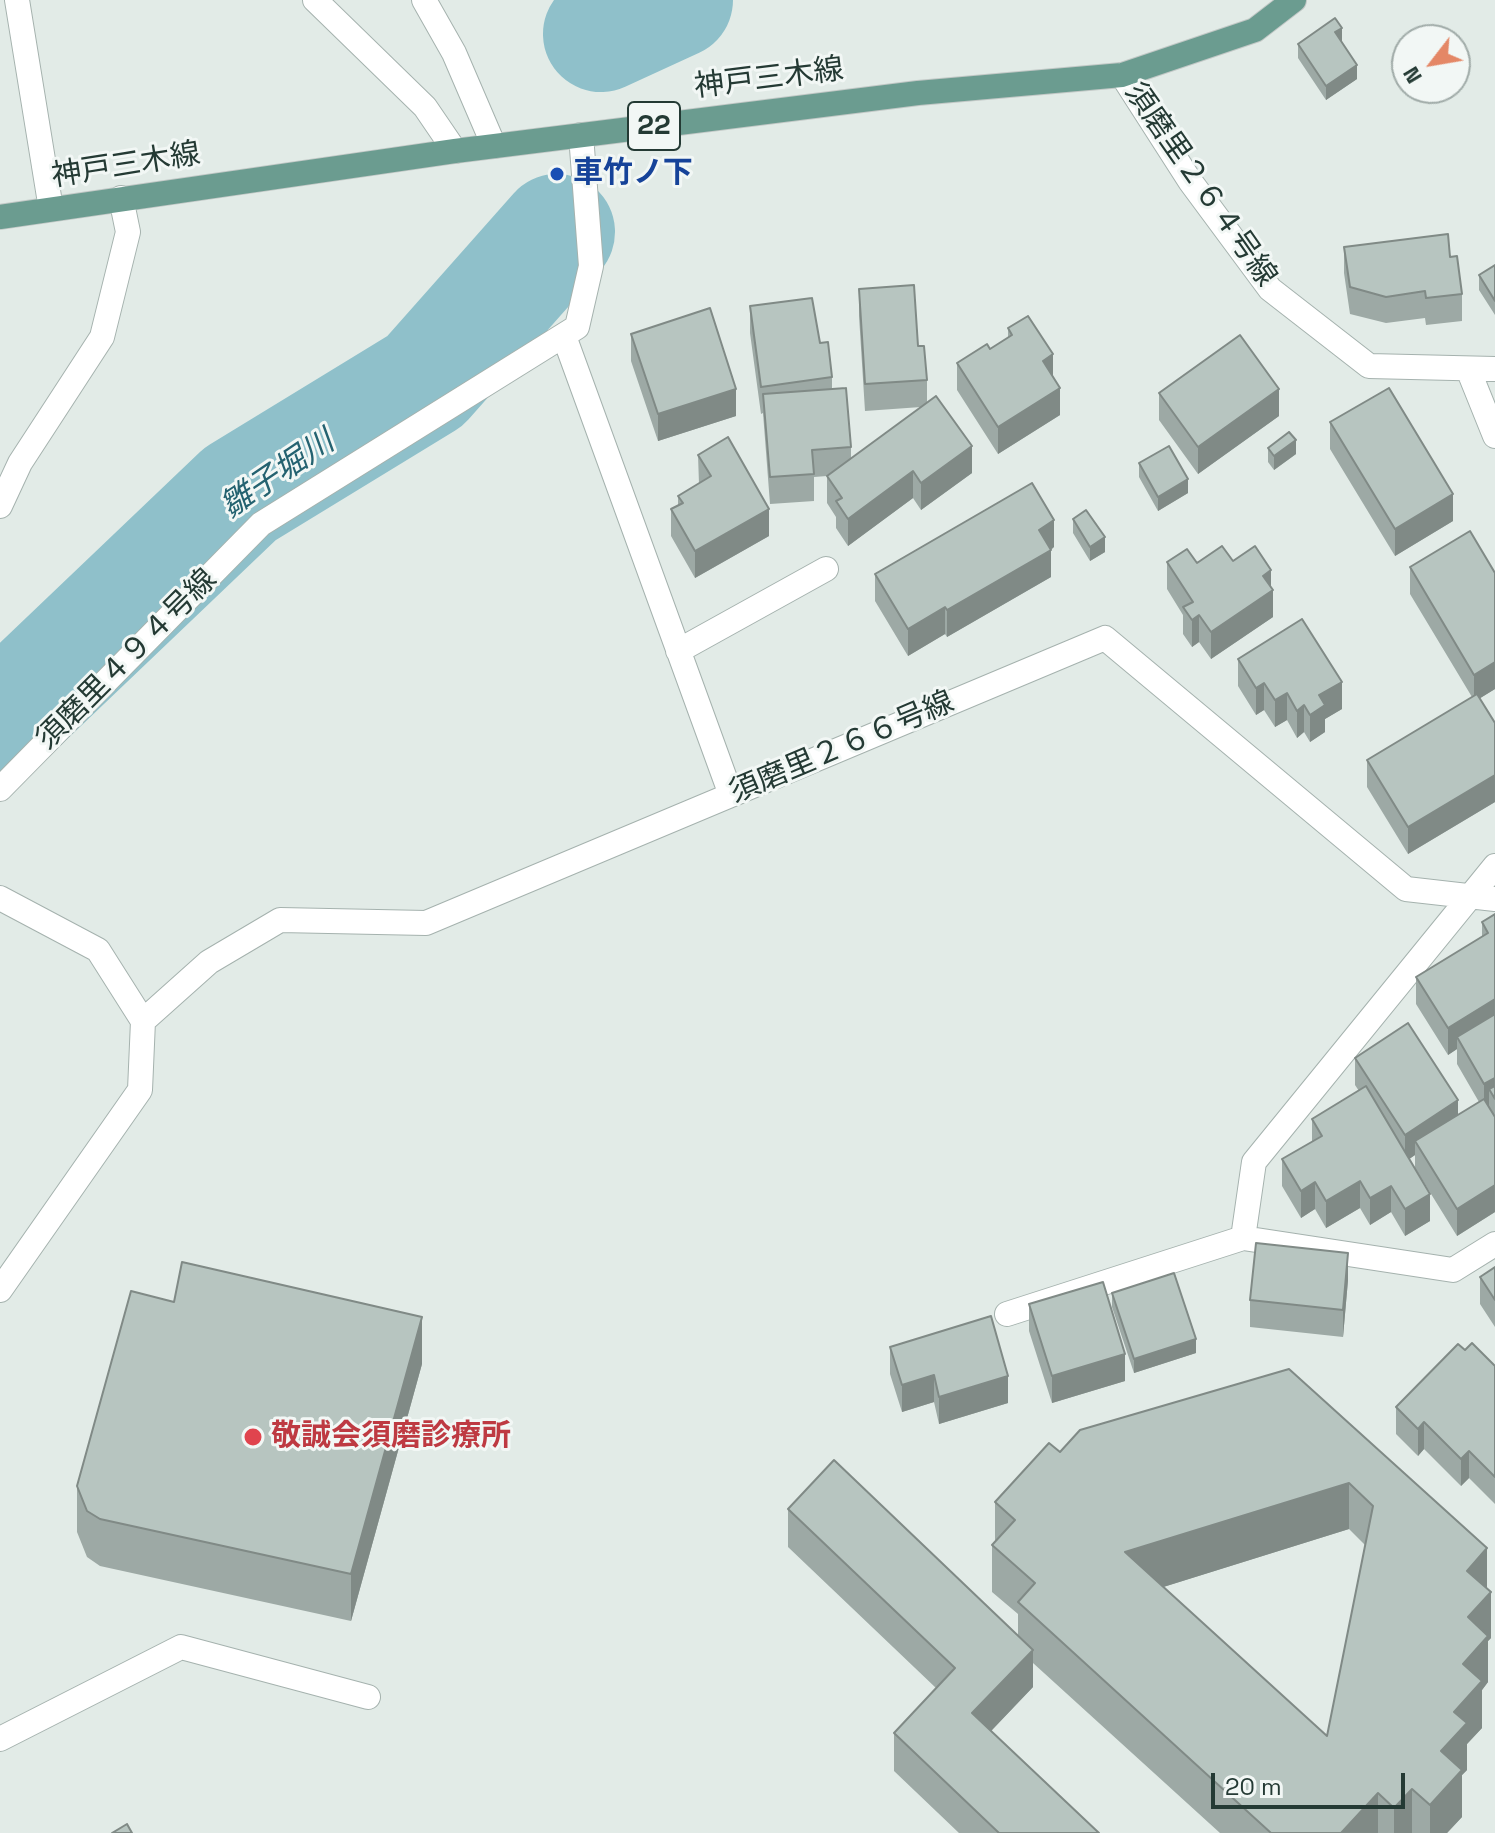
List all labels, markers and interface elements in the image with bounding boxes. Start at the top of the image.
north arrow [1391,24,1471,104]
street label: 神戸三木線 [692,52,846,106]
text: N [1396,62,1428,89]
street label: 須磨里２６４号線 [1116,76,1284,294]
road number: 22 [628,102,680,150]
street label: 神戸三木線 [49,136,203,196]
place label: 車竹ノ下 [573,156,693,192]
marker: 車竹ノ下 [548,165,566,183]
water label: 雛子堀川 [214,423,342,527]
street label: 須磨里４９４号線 [29,562,225,758]
street label: 須磨里２６６号線 [725,685,959,811]
place label: 敬誠会須磨診療所 [271,1419,511,1455]
marker: 敬誠会須磨診療所 [242,1426,264,1448]
scale bar [1215,1757,1409,1807]
text: 20 m [1225,1771,1282,1802]

